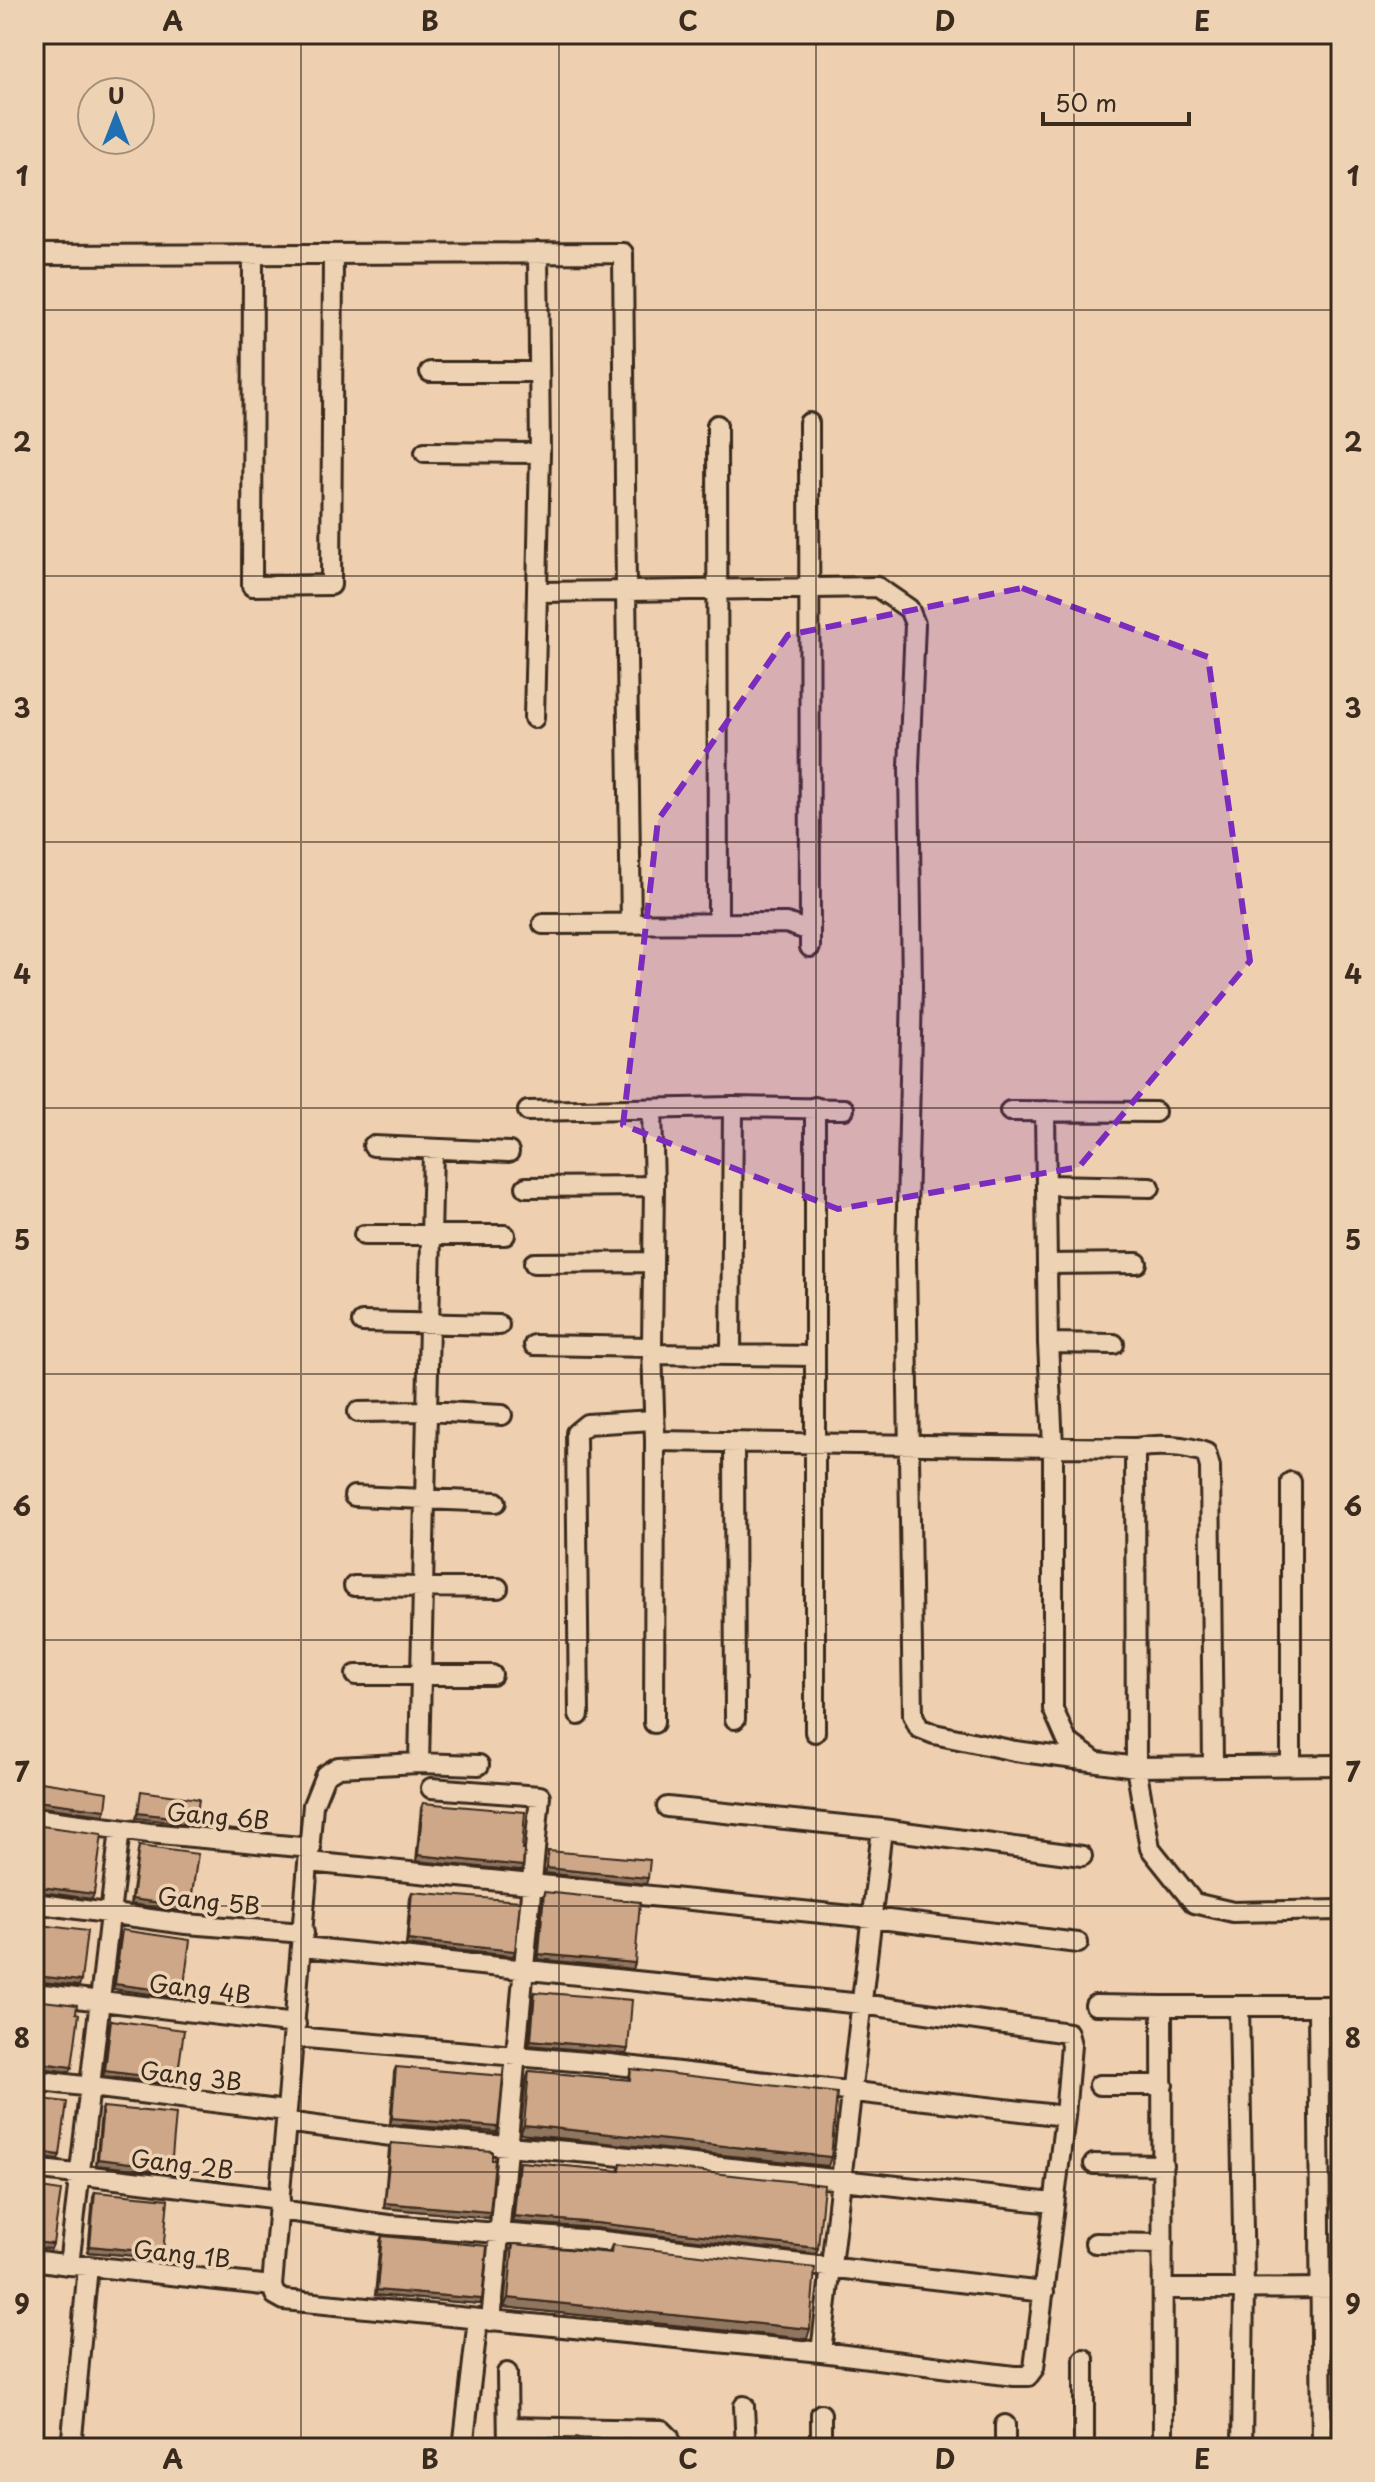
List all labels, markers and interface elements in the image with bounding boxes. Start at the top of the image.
text: A [163,1,183,40]
text: B [421,1,439,40]
text: C [678,1,698,40]
text: D [935,1,955,40]
text: E [1194,1,1210,40]
north arrow [76,76,156,156]
scale bar [1043,76,1189,126]
text: U [108,78,124,111]
text: 50 m [1055,84,1117,120]
text: 1 [16,156,28,195]
text: 1 [1347,156,1359,195]
text: 2 [13,422,31,461]
text: 2 [1344,422,1362,461]
text: 3 [13,688,31,727]
text: 3 [1344,688,1362,727]
text: 4 [13,954,31,993]
text: 4 [1344,954,1362,993]
text: 5 [14,1220,30,1259]
text: 5 [1345,1220,1361,1259]
text: 6 [13,1486,31,1525]
text: 6 [1344,1486,1362,1525]
text: 7 [15,1752,30,1791]
text: 7 [1346,1752,1361,1791]
street label: Gang 6B [165,1793,271,1837]
street label: Gang 5B [156,1877,262,1923]
street label: Gang 4B [147,1964,253,2012]
text: 8 [14,2018,30,2057]
text: 8 [1345,2018,1361,2057]
street label: Gang 3B [138,2051,244,2099]
street label: Gang 2B [129,2139,235,2187]
street label: Gang 1B [132,2230,232,2276]
text: 9 [14,2284,30,2323]
text: 9 [1345,2284,1361,2323]
text: A [163,2439,183,2478]
text: B [421,2439,439,2478]
text: C [678,2439,698,2478]
text: D [935,2439,955,2478]
text: E [1194,2439,1210,2478]

